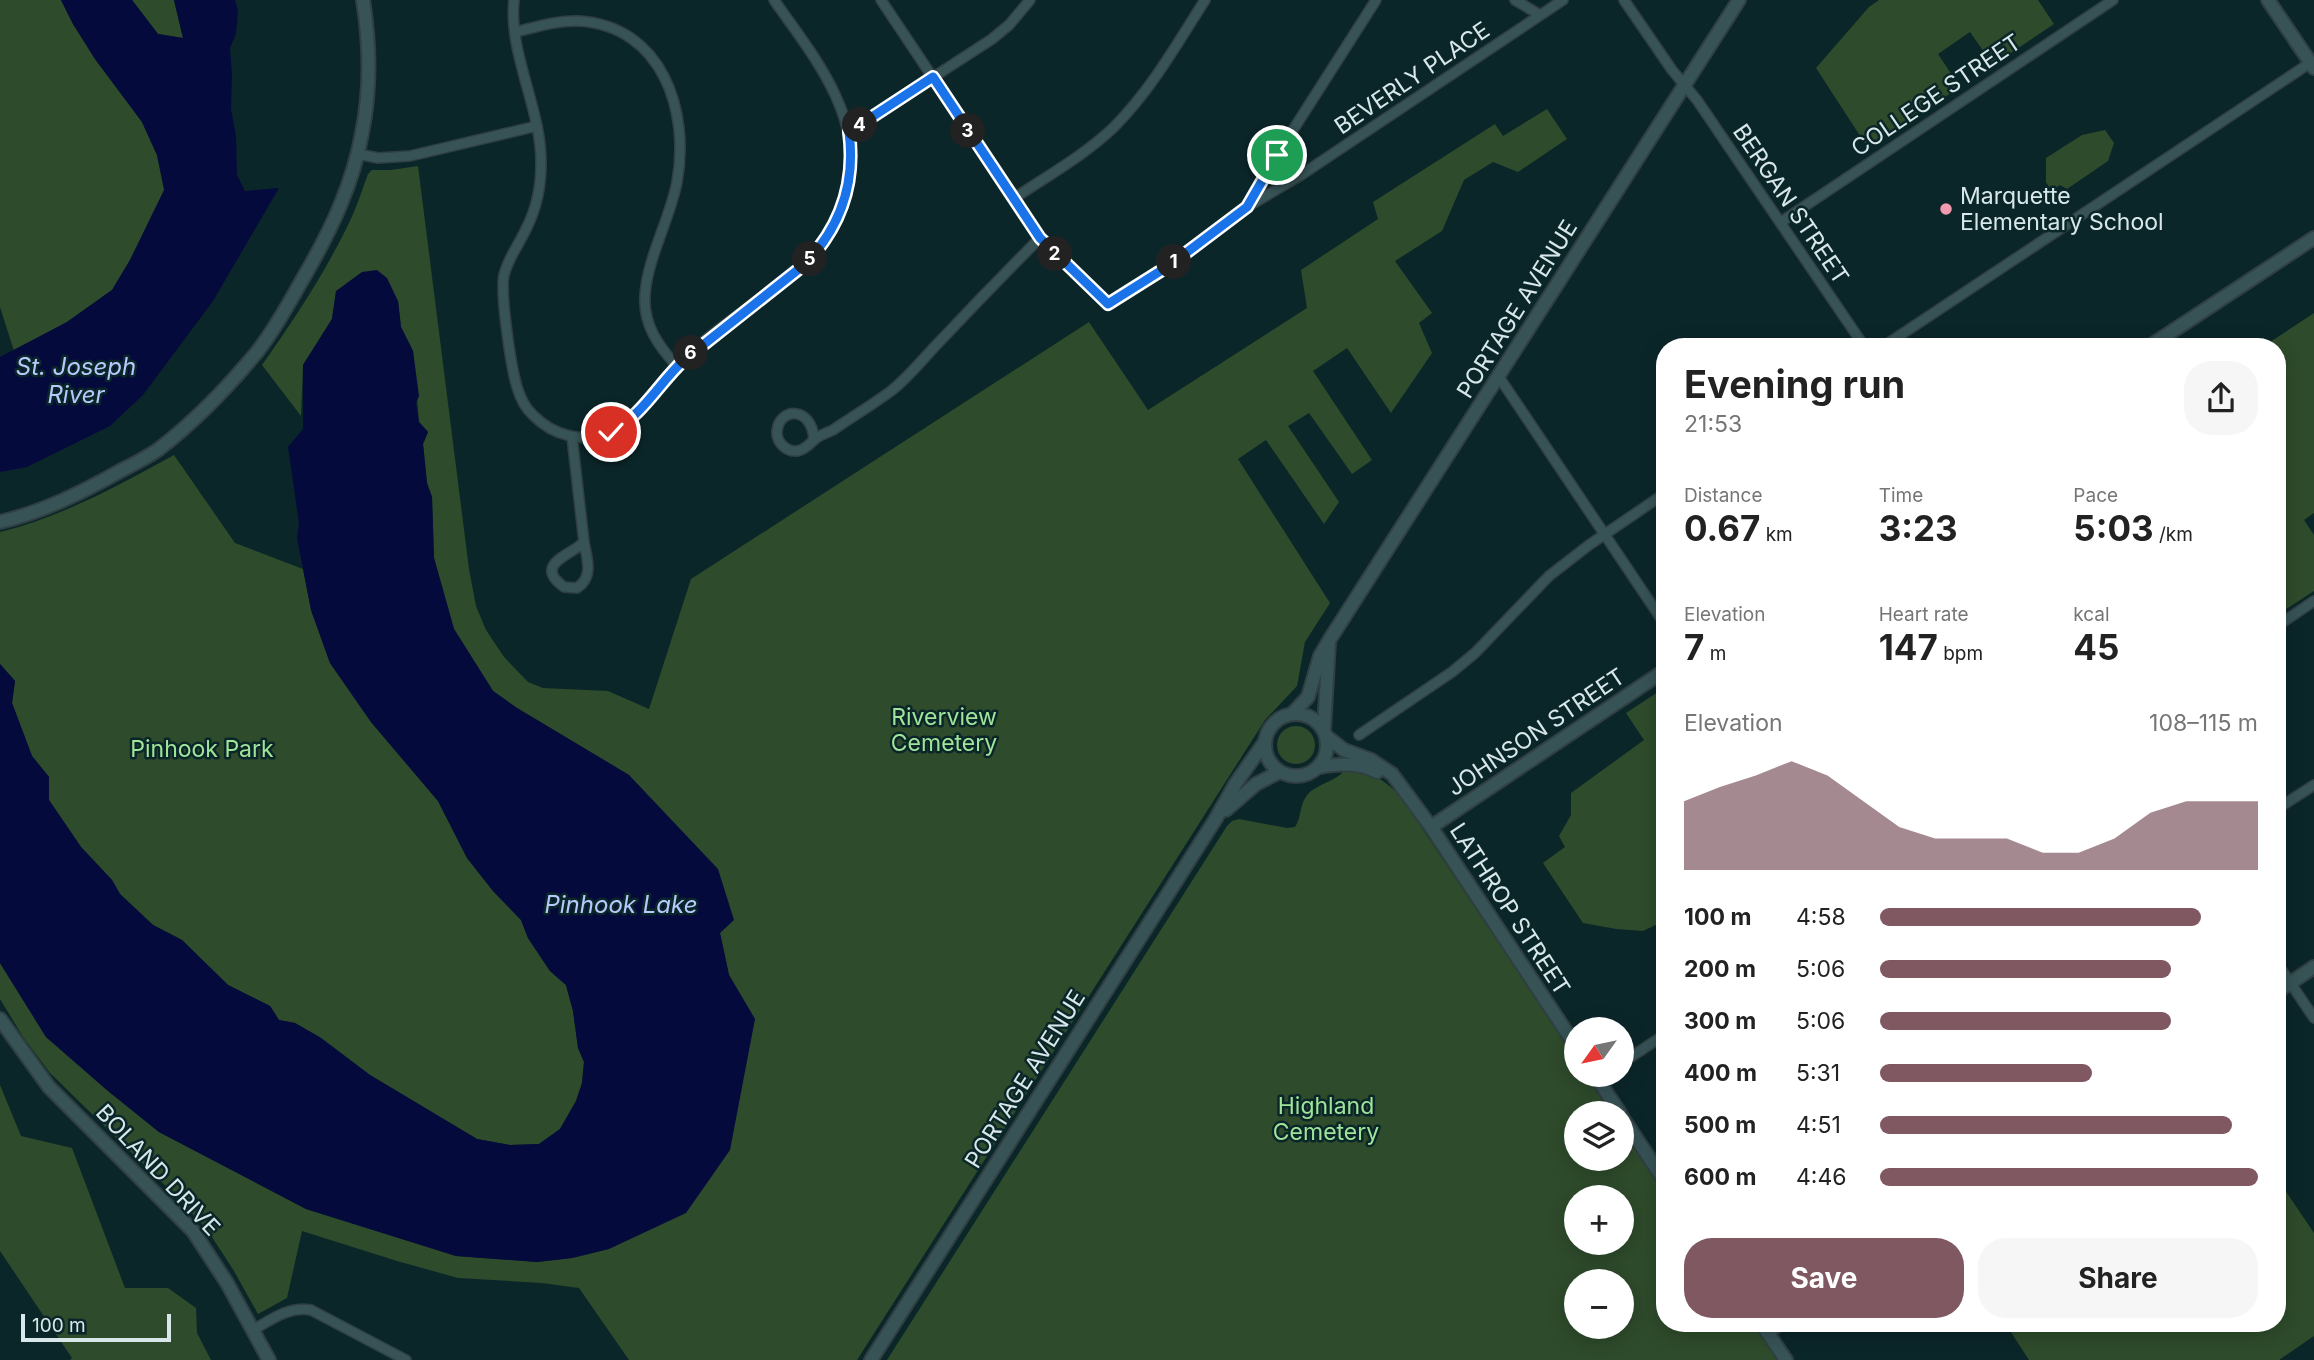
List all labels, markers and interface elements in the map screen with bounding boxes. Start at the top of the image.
street label: BEVERLY PLACE [1329,16,1495,140]
street label: COLLEGE STREET [1846,28,2026,162]
pin: 4 [842,108,878,142]
text: 4 [853,113,866,136]
pin: 3 [950,114,986,148]
text: 3 [961,119,974,142]
street label: BERGAN STREET [1727,119,1855,289]
pin [1247,125,1307,185]
icon: arrive [1258,136,1296,174]
place label: Marquette Elementary School [1960,182,2164,236]
marker: Marquette Elementary School [1938,201,1954,217]
street label: PORTAGE AVENUE [1451,215,1583,403]
pin: 2 [1038,236,1072,272]
pin: 5 [792,242,828,276]
text: 2 [1049,242,1060,265]
pin: 1 [1156,244,1192,280]
text: 5 [803,247,816,270]
text: 1 [1169,250,1178,273]
pin: 6 [674,336,708,370]
text: 6 [684,341,697,364]
water label: St. Joseph River [16,352,136,409]
text: Evening run [1684,361,1905,407]
button: share [2184,361,2258,435]
pin [581,402,641,462]
text: 21:53 [1684,410,1742,438]
icon: check [592,413,630,451]
text: Distance [1684,484,1762,507]
text: Time [1879,484,1923,507]
text: Pace [2073,484,2118,507]
text: 0.67 [1684,507,1760,549]
text: 3:23 [1879,507,1958,549]
text: 5:03 [2073,507,2154,549]
text: km [1760,523,1793,546]
text: /km [2154,523,2193,546]
text: Elevation [1684,603,1765,626]
text: Heart rate [1879,603,1969,626]
text: kcal [2073,603,2110,626]
text: 7 [1684,626,1704,668]
text: 147 [1879,626,1938,668]
text: 45 [2073,626,2119,668]
text: m [1704,642,1726,665]
text: bpm [1938,642,1983,665]
street label: JOHNSON STREET [1442,662,1630,802]
park label: Riverview Cemetery [891,703,997,757]
text: Elevation [1684,709,1783,737]
text: 108–115 m [2149,709,2258,737]
park label: Pinhook Park [130,735,274,763]
street label: LATHROP STREET [1444,818,1576,1000]
water label: Pinhook Lake [544,890,698,919]
text: 100 m [1684,903,1751,931]
text: 4:58 [1796,903,1846,931]
text: 200 m [1684,955,1756,983]
text: 5:06 [1796,955,1845,983]
street label: PORTAGE AVENUE [959,985,1091,1173]
text: 300 m [1684,1007,1756,1035]
text: 5:06 [1796,1007,1845,1035]
north arrow [1564,1017,1634,1087]
map controls [1564,1017,1634,1339]
text: 400 m [1684,1059,1757,1087]
text: 5:31 [1796,1059,1840,1087]
park label: Highland Cemetery [1273,1092,1379,1146]
street label: BOLAND DRIVE [90,1099,226,1241]
button: layers [1564,1101,1634,1171]
text: 500 m [1684,1111,1756,1139]
text: 4:51 [1796,1111,1841,1139]
text: 600 m [1684,1163,1756,1191]
text: 4:46 [1796,1163,1847,1191]
button: + [1564,1185,1634,1255]
button: Save [1684,1238,1964,1318]
button: Share [1978,1238,2258,1318]
button: − [1564,1269,1634,1339]
scale bar [21,1311,172,1343]
text: 100 m [32,1314,86,1337]

